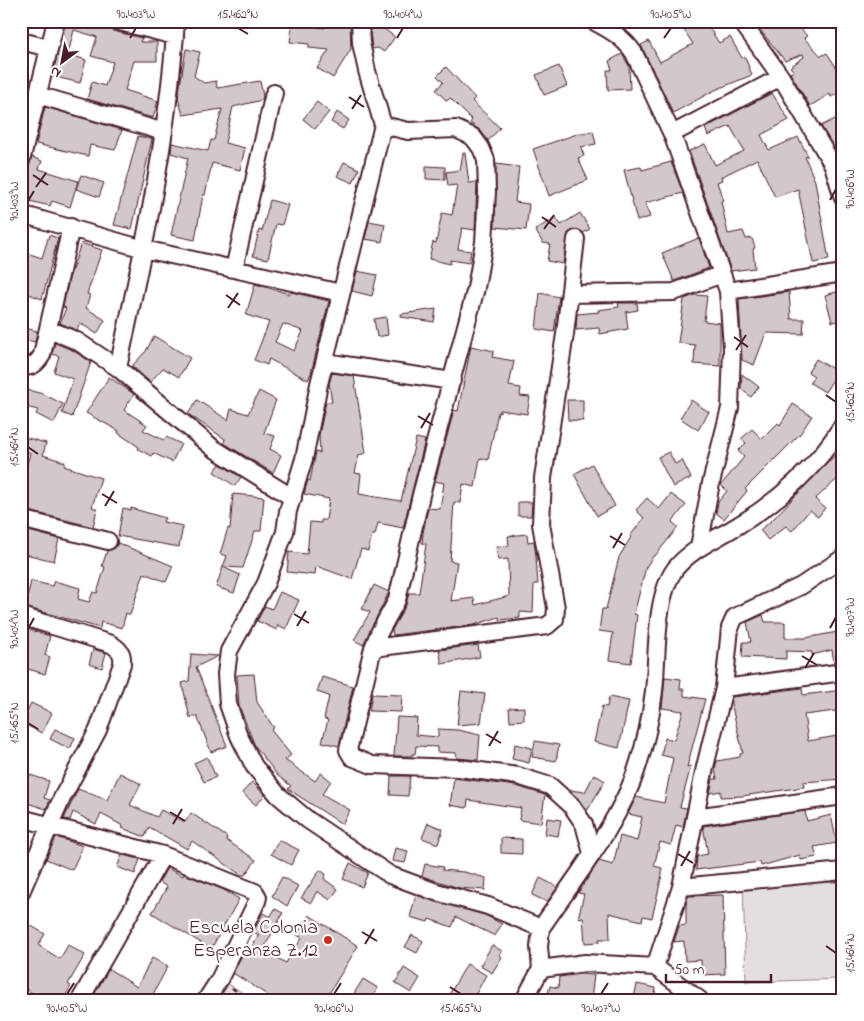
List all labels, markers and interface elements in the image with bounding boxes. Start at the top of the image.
text: 90.403°W [117,6,155,24]
text: 15.462°N [218,6,258,24]
text: 90.404°W [384,6,422,24]
text: 90.405°W [651,6,691,24]
north arrow [38,38,88,88]
text: N [46,60,65,83]
text: 90.406°W [842,169,860,209]
text: 90.403°W [6,182,24,220]
text: 15.462°N [842,382,860,422]
text: 15.464°N [6,427,24,467]
text: 90.407°W [842,598,860,636]
text: 90.404°W [6,610,24,648]
text: 15.465°N [6,702,24,744]
place label: Escuela Colonia Esperanza Z.12 [189,914,318,966]
text: 15.464°N [842,933,860,973]
marker: Escuela Colonia Esperanza Z.12 [322,934,334,946]
scale bar [666,951,772,983]
text: 50 m [674,959,705,981]
text: 90.405°W [47,1000,87,1018]
text: 90.406°W [314,1000,354,1018]
text: 15.465°N [440,1000,482,1018]
text: 90.407°W [582,1000,620,1018]

